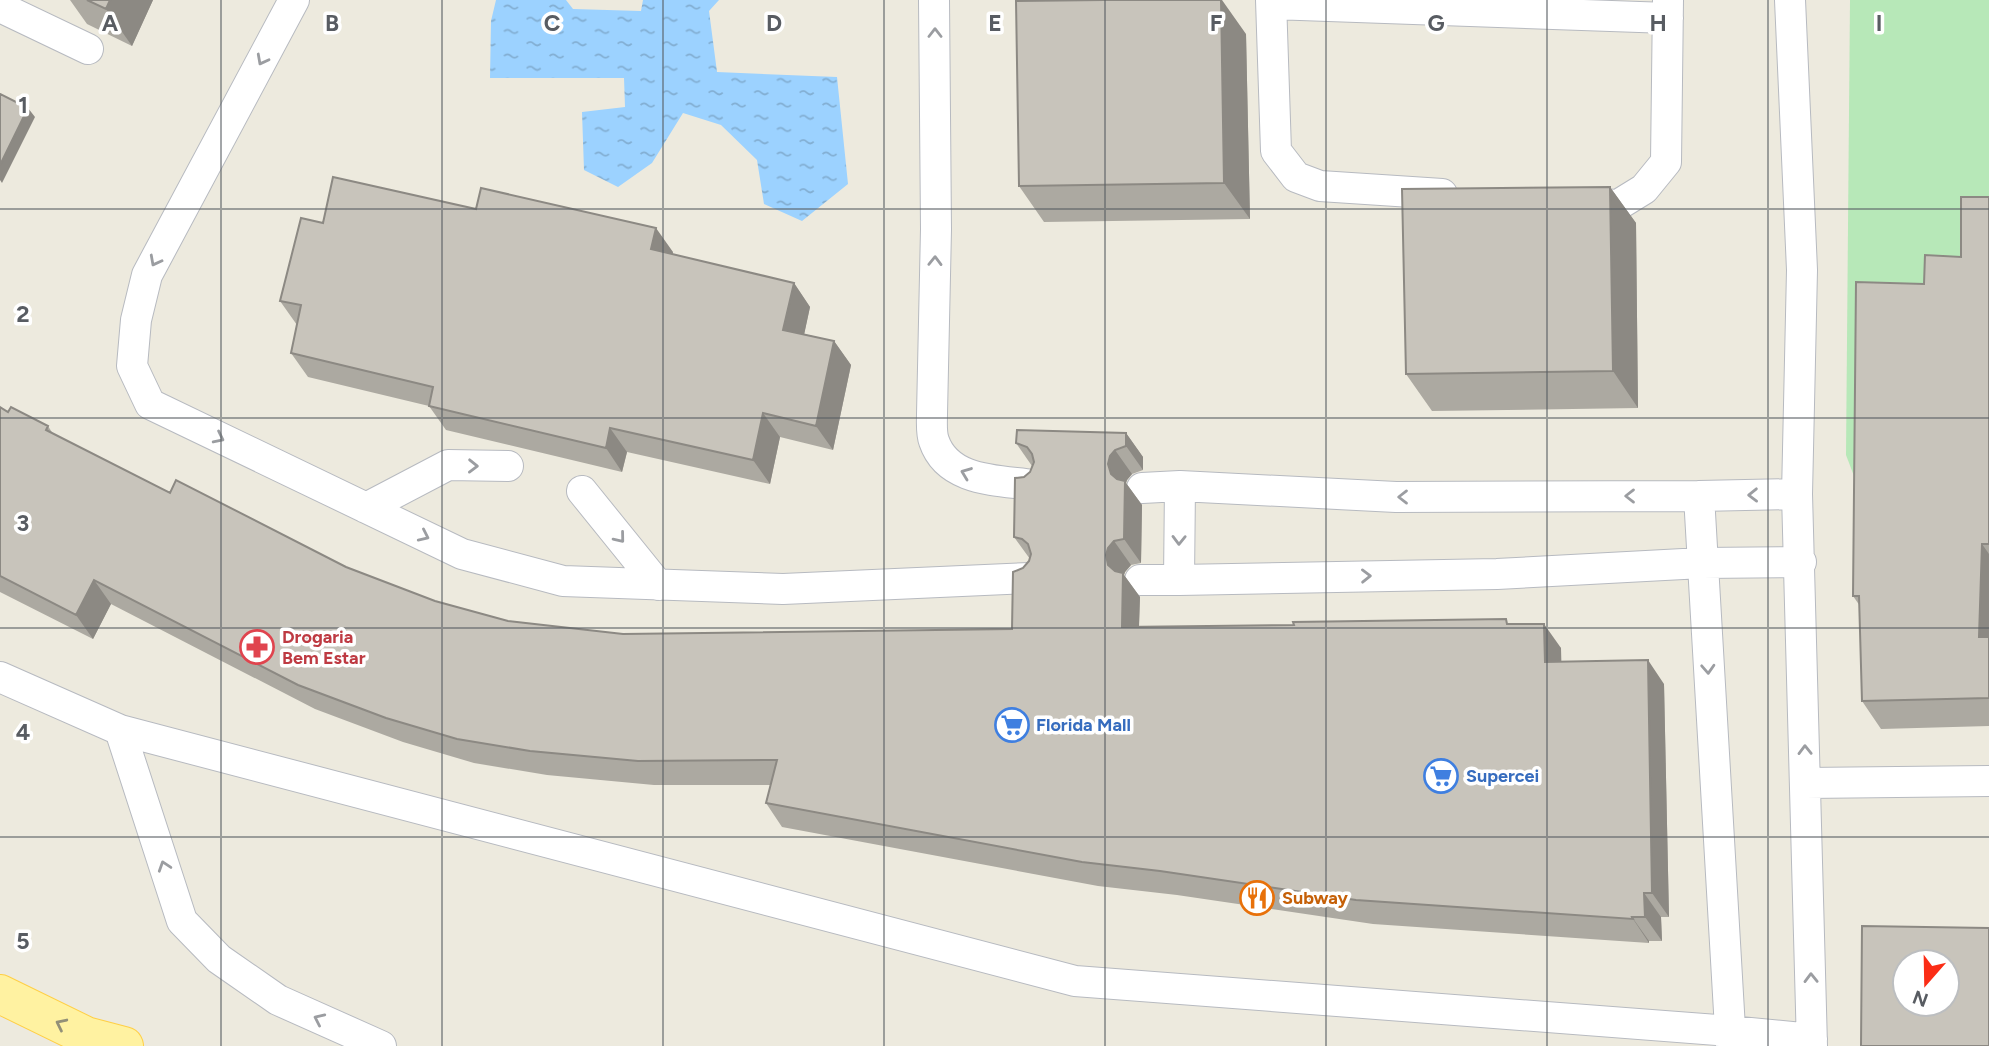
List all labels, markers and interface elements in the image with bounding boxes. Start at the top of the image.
text: A [102,9,119,37]
text: B [325,9,339,37]
text: C [544,9,561,37]
text: D [766,9,782,37]
text: E [988,9,1002,37]
text: F [1210,9,1223,37]
text: G [1427,9,1445,37]
text: H [1649,9,1667,37]
text: I [1876,9,1882,37]
one-way arrow [927,27,943,38]
one-way arrow [257,53,270,65]
text: 1 [18,91,28,119]
one-way arrow [150,254,163,266]
one-way arrow [928,255,943,266]
text: 2 [16,300,30,328]
one-way arrow [212,429,224,443]
one-way arrow [468,458,478,474]
one-way arrow [961,467,973,481]
one-way arrow [1747,487,1757,503]
one-way arrow [1625,488,1635,504]
one-way arrow [1397,489,1408,505]
text: 3 [17,509,29,537]
one-way arrow [417,528,429,542]
one-way arrow [612,530,625,542]
one-way arrow [1171,535,1187,546]
one-way arrow [1361,569,1372,584]
place label: Drogaria Bem Estar [282,626,366,669]
pharmacy icon: Drogaria Bem Estar [238,628,276,666]
one-way arrow [1700,664,1715,675]
supermarket icon: Florida Mall [993,706,1031,744]
place label: Florida Mall [1036,714,1131,736]
text: 4 [16,718,30,746]
one-way arrow [1797,745,1813,755]
supermarket icon: Supercei [1422,757,1460,795]
place label: Supercei [1466,765,1539,787]
one-way arrow [158,860,173,872]
restaurant icon: Subway [1238,879,1276,917]
place label: Subway [1282,887,1349,909]
text: 5 [16,927,30,955]
north arrow [1891,948,1961,1018]
one-way arrow [1803,972,1818,983]
text: N [1910,985,1931,1012]
one-way arrow [314,1013,326,1027]
one-way arrow [56,1018,68,1032]

